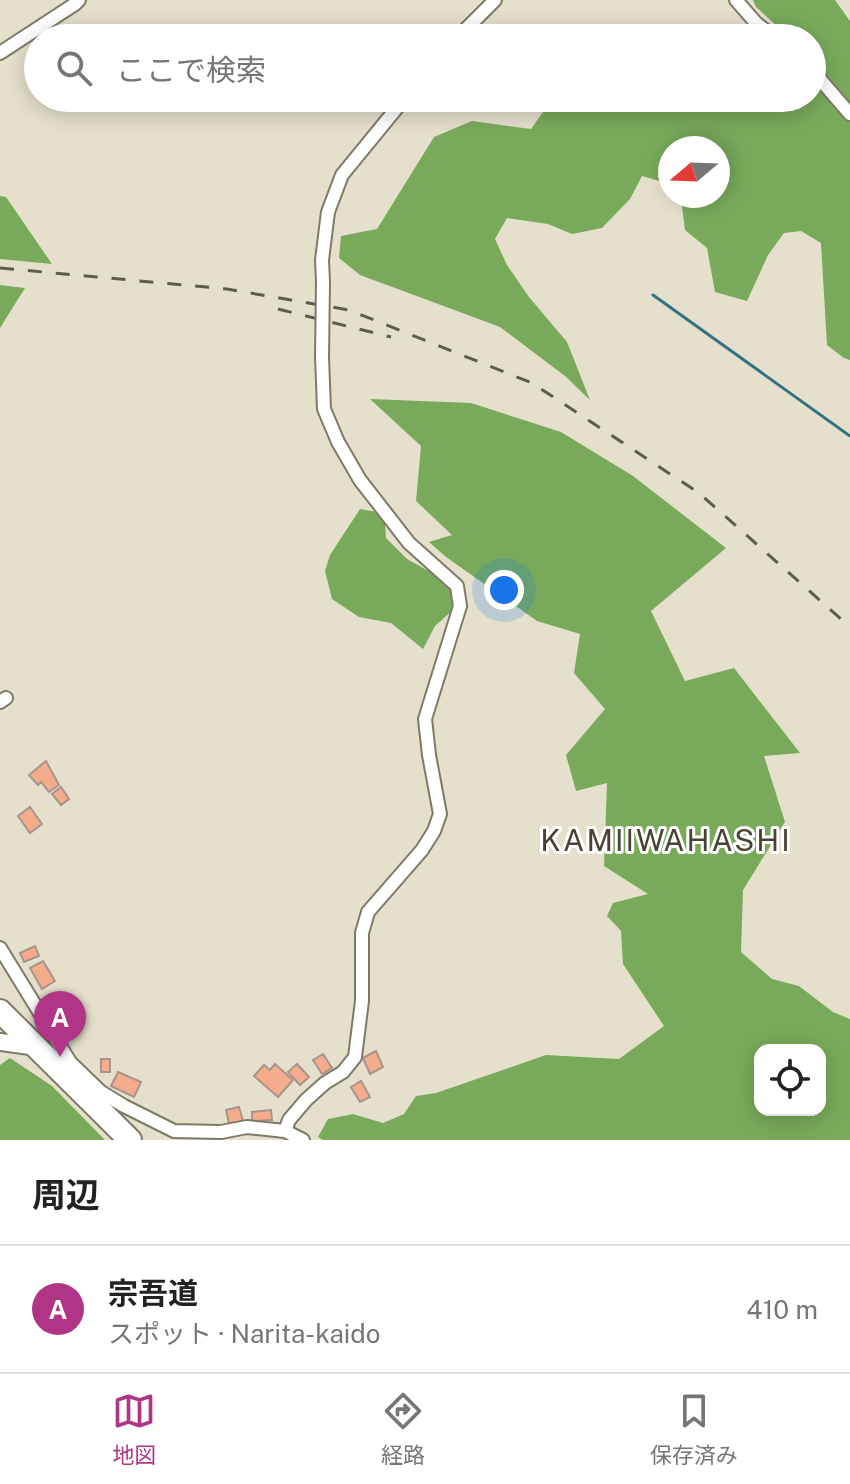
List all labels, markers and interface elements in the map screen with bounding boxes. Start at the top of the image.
search box [24,24,826,112]
icon: search [52,46,96,90]
text: ここで検索 [116,52,266,88]
north arrow [658,136,730,208]
your location [484,570,524,610]
district label: KAMIIWAHASHI [540,822,792,858]
pin: A [34,991,86,1057]
map controls [754,1044,826,1116]
button: locate [754,1044,826,1116]
text: 周辺 [32,1175,100,1215]
text: 宗吾道 [108,1275,198,1311]
text: A [49,1294,67,1325]
text: 410 m [746,1294,818,1325]
text: スポット · Narita-kaido [108,1318,380,1349]
tab: 地図 [112,1389,156,1469]
tab: 経路 [381,1389,425,1469]
tab: 保存済み [650,1389,738,1469]

